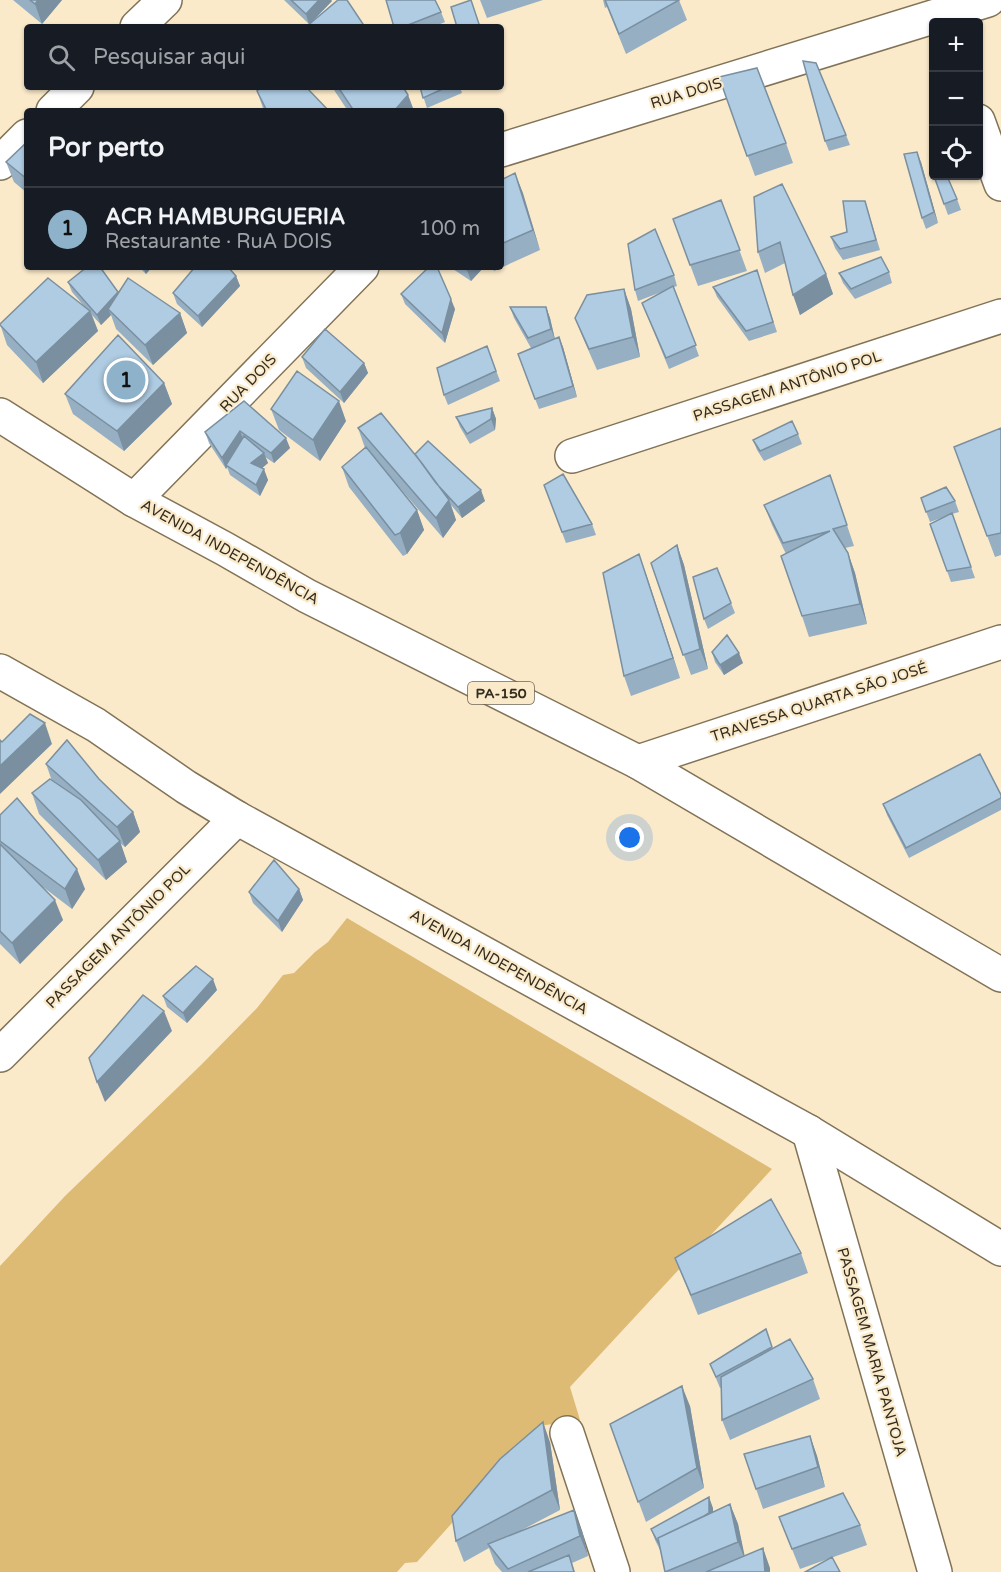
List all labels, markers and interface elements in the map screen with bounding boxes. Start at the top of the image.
map controls [929,18,983,180]
button: + [929,18,983,72]
search box [24,24,504,90]
icon: search [45,41,78,74]
text: Pesquisar aqui [93,44,245,70]
button: − [929,72,983,126]
street label: RUA DOIS [648,74,724,112]
button: locate [929,126,983,180]
text: Por perto [48,132,164,163]
text: ACR HAMBURGUERIA [105,204,345,230]
text: 1 [61,217,74,241]
text: 100 m [419,217,480,241]
text: Restaurante · RuA DOIS [105,230,332,254]
street label: PASSAGEM ANTÔNIO POL [691,347,884,425]
street label: RUA DOIS [216,350,280,416]
pin: 1 [106,358,146,403]
street label: AVENIDA INDEPENDÊNCIA [138,496,322,608]
street label: TRAVESSA QUARTA SÃO JOSÉ [708,658,930,746]
road number: PA-150 [468,682,534,704]
your location [615,823,644,852]
street label: PASSAGEM ANTÔNIO POL [42,860,194,1012]
street label: AVENIDA INDEPENDÊNCIA [407,906,591,1018]
street label: PASSAGEM MARIA PANTOJA [833,1245,911,1459]

